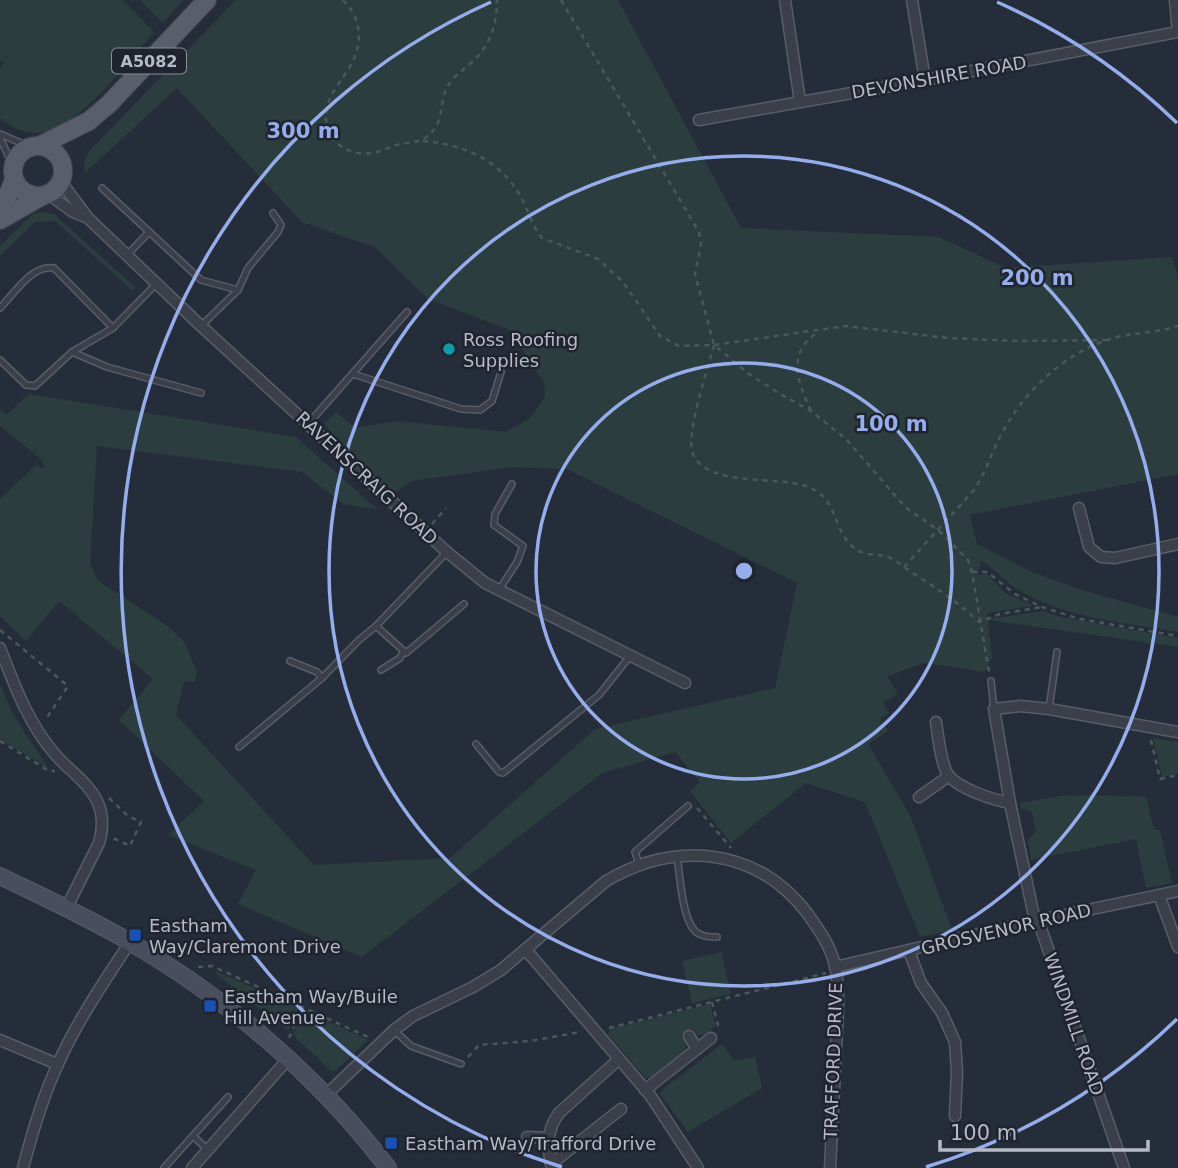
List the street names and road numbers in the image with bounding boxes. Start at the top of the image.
road number: A5082 [112,48,186,74]
street label: DEVONSHIRE ROAD [850,51,1028,103]
street label: RAVENSCRAIG ROAD [292,407,442,549]
street label: GROSVENOR ROAD [919,899,1093,959]
street label: WINDMILL ROAD [1040,950,1108,1098]
street label: TRAFFORD DRIVE [820,982,846,1141]

